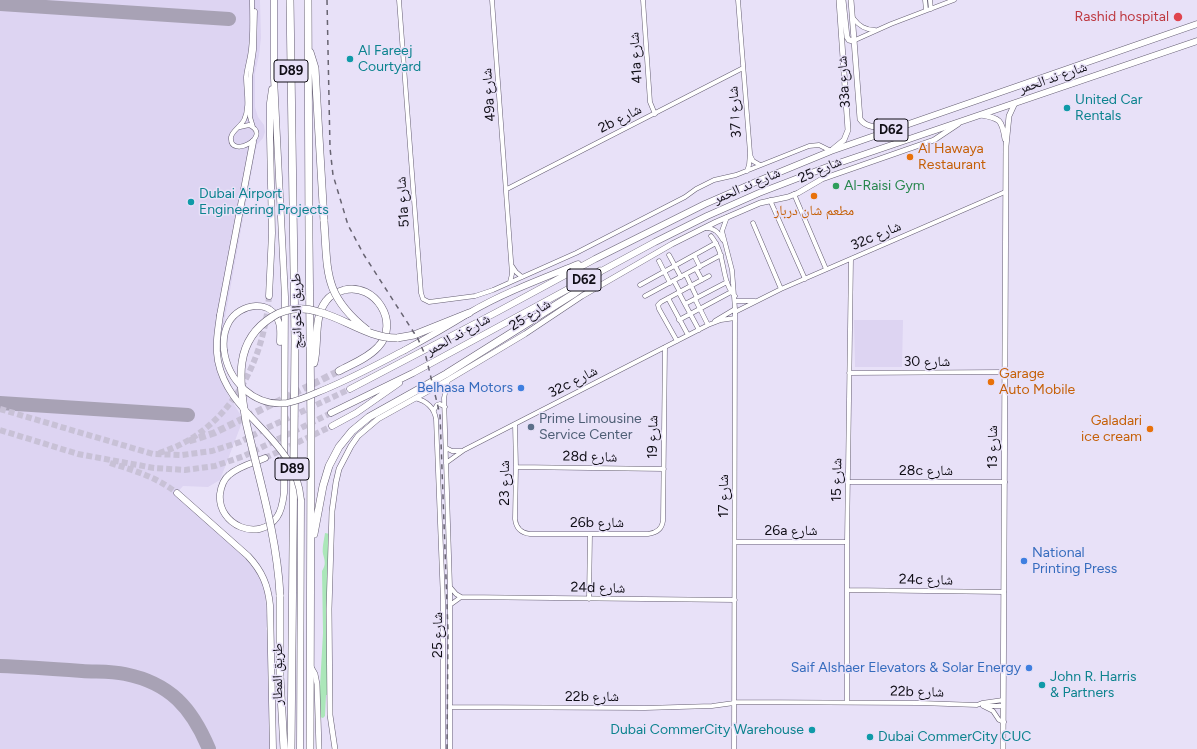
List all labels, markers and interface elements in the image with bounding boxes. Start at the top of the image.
place label: Rashid hospital [1074,9,1169,25]
marker: Rashid hospital [1172,11,1184,23]
street label: 41a شارع [626,32,646,84]
place label: Al Fareej Courtyard [358,43,421,76]
marker: Al Fareej Courtyard [345,54,355,64]
street label: 33a شارع [834,55,854,109]
street label: شارع ند الحمر [1017,58,1089,98]
road number: D89 [274,60,308,82]
street label: 49a شارع [479,68,499,122]
street label: شارع ا 37 [725,85,745,139]
place label: United Car Rentals [1075,92,1142,124]
street label: 2b شارع [596,101,644,137]
marker: United Car Rentals [1062,103,1072,113]
road number: D62 [874,119,908,141]
place label: Al Hawaya Restaurant [918,141,986,174]
marker: Al Hawaya Restaurant [905,152,915,162]
street label: شارع 25 [796,153,844,187]
street label: شارع ند الحمر [711,164,783,208]
street label: 51a شارع [393,176,413,228]
place label: Al-Raisi Gym [844,178,925,194]
marker: Al-Raisi Gym [831,181,841,191]
place label: Dubai Airport Engineering Projects [199,186,329,218]
marker: مطعم شان دربار [809,191,819,201]
marker: Dubai Airport Engineering Projects [186,197,196,207]
place label: مطعم شان دربار [774,203,854,219]
street label: 32c شارع [848,218,904,254]
road number: D62 [567,269,601,291]
street label: طريق الخوانيج [288,273,306,349]
street label: شارع 25 [506,295,554,335]
street label: شارع ند الحمر [423,310,493,360]
street label: شارع 30 [904,354,950,370]
street label: 32c شارع [546,362,600,402]
place label: Garage Auto Mobile [999,366,1075,398]
marker: Garage Auto Mobile [986,377,996,387]
place label: Belhasa Motors [417,380,513,396]
marker: Belhasa Motors [516,383,526,393]
place label: Prime Limousine Service Center [539,411,642,444]
place label: Galadari ice cream [1081,413,1142,446]
street label: شارع 19 [644,415,662,459]
marker: Prime Limousine Service Center [526,422,536,432]
marker: Galadari ice cream [1145,424,1155,434]
street label: شارع 13 [985,425,1001,469]
street label: 28d شارع [563,448,617,466]
road number: D89 [275,458,309,480]
street label: شارع 15 [828,458,846,502]
street label: شارع 23 [497,460,513,506]
street label: 28c شارع [899,463,953,479]
street label: شارع 17 [716,474,732,518]
street label: 26b شارع [570,515,624,531]
street label: 26a شارع [765,523,817,539]
place label: National Printing Press [1032,545,1117,578]
marker: National Printing Press [1019,556,1029,566]
street label: 24c شارع [899,571,953,589]
street label: 24d شارع [570,579,626,597]
street label: شارع 25 [430,612,446,658]
street label: طريق المطار [270,643,286,705]
place label: Saif Alshaer Elevators & Solar Energy [791,660,1021,676]
marker: Saif Alshaer Elevators & Solar Energy [1024,663,1034,673]
place label: John R. Harris & Partners [1050,669,1136,702]
marker: John R. Harris & Partners [1037,680,1047,690]
street label: 22b شارع [890,683,944,701]
street label: 22b شارع [565,689,619,705]
place label: Dubai CommerCity Warehouse [610,722,804,738]
marker: Dubai CommerCity Warehouse [807,725,817,735]
place label: Dubai CommerCity CUC [878,729,1031,745]
marker: Dubai CommerCity CUC [865,732,875,742]

